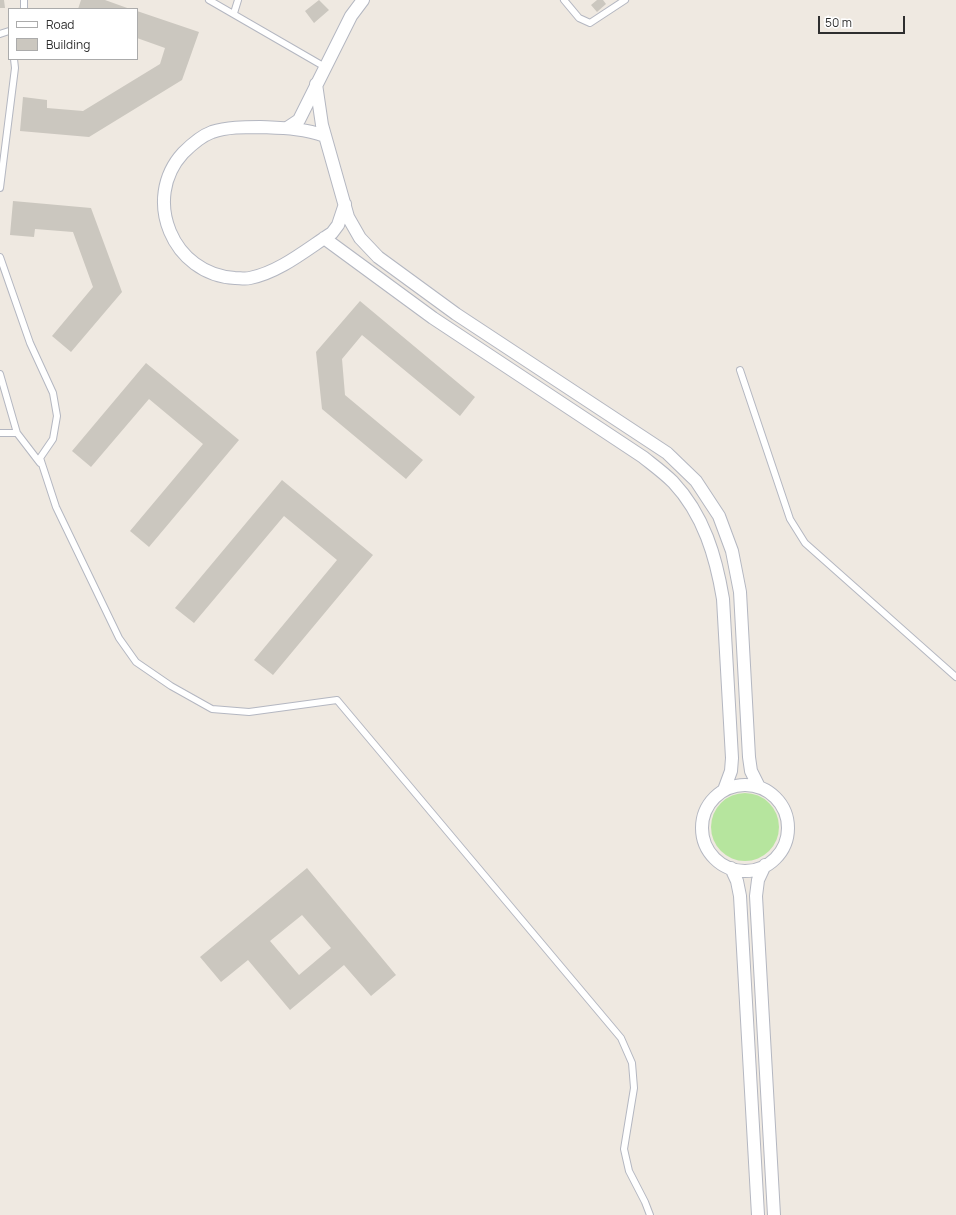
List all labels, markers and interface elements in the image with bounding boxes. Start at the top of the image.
legend [8,8,138,60]
scale bar [820,8,907,34]
text: 50 m [825,14,852,31]
text: Road [46,16,74,33]
text: Building [46,36,90,53]

